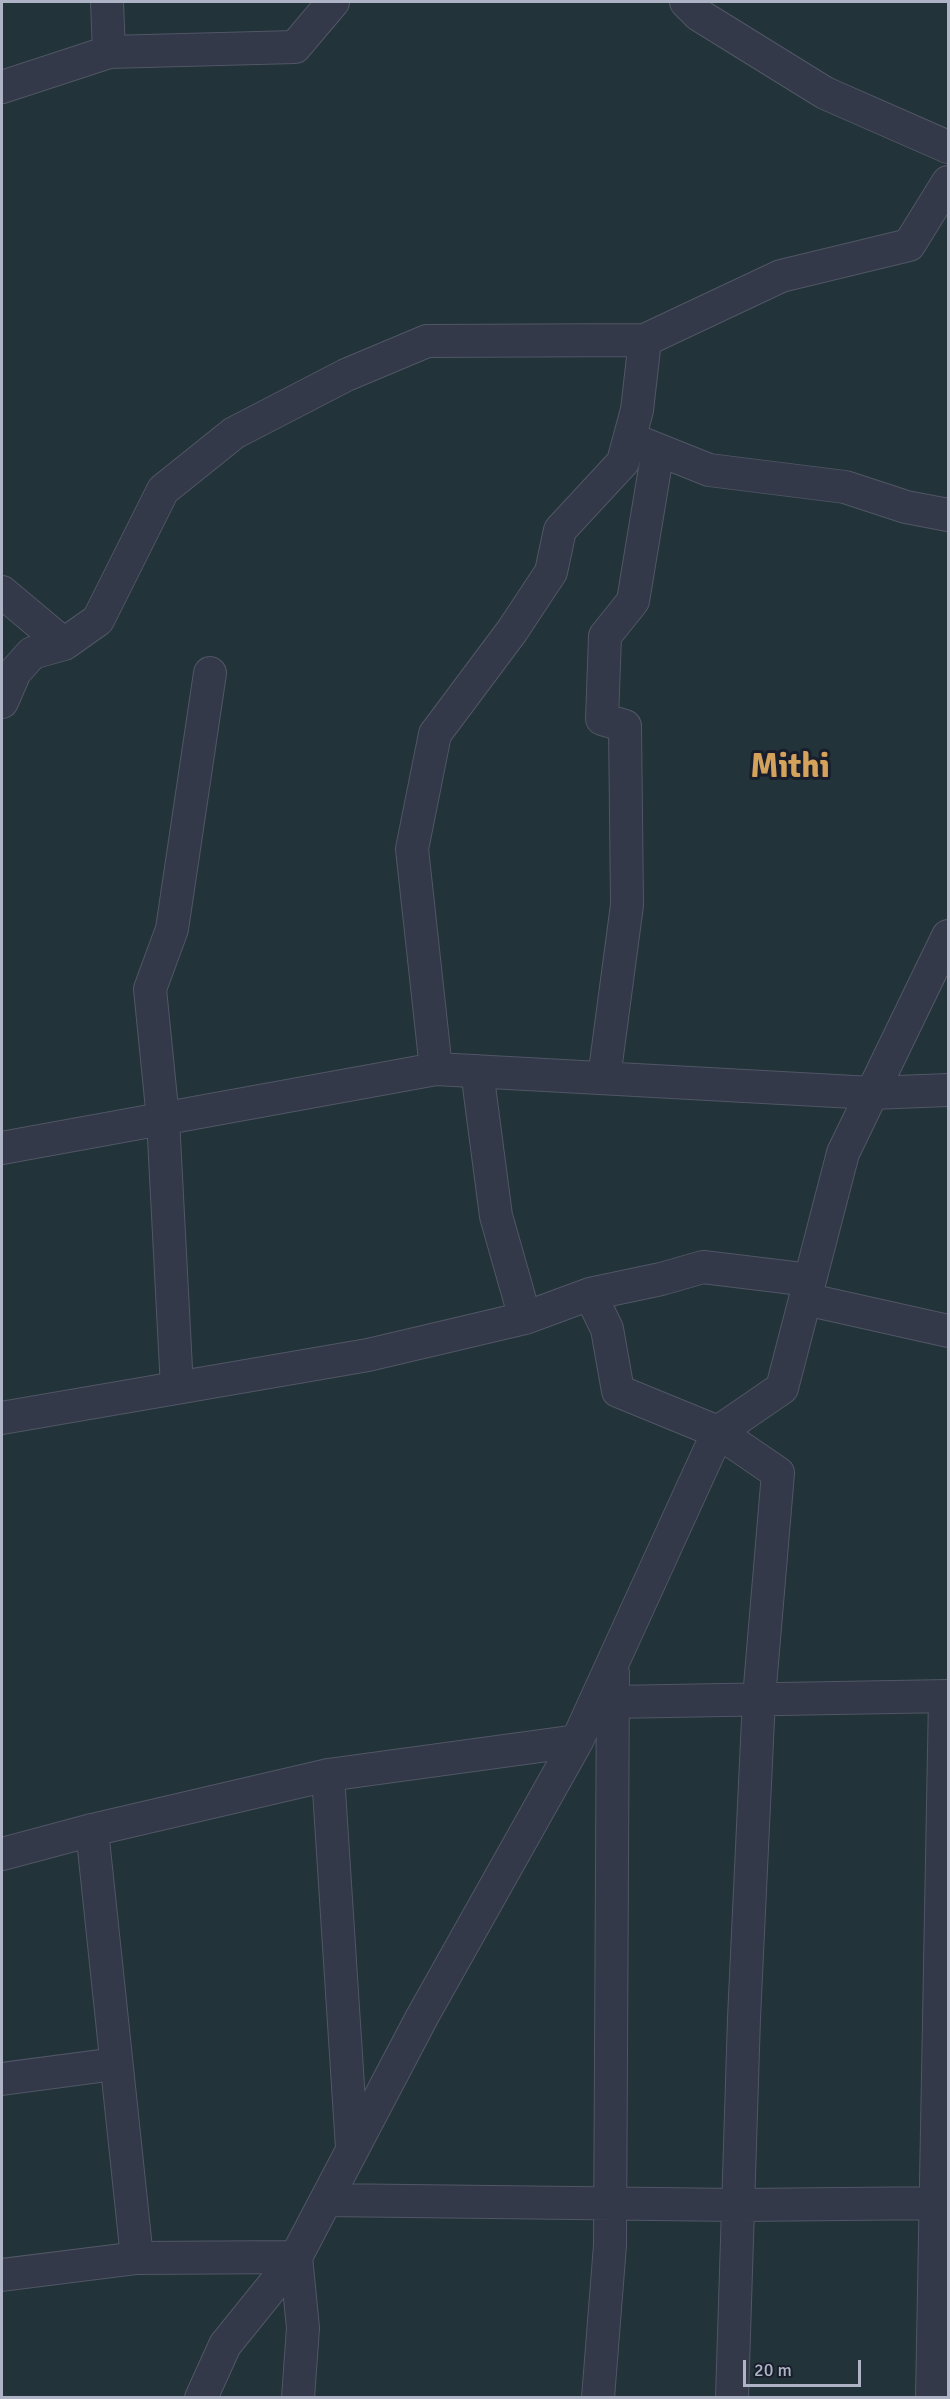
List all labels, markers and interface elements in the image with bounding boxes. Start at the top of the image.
district label: Mithi [750,748,830,788]
scale bar [746,2348,864,2386]
text: 20 m [754,2359,792,2381]

